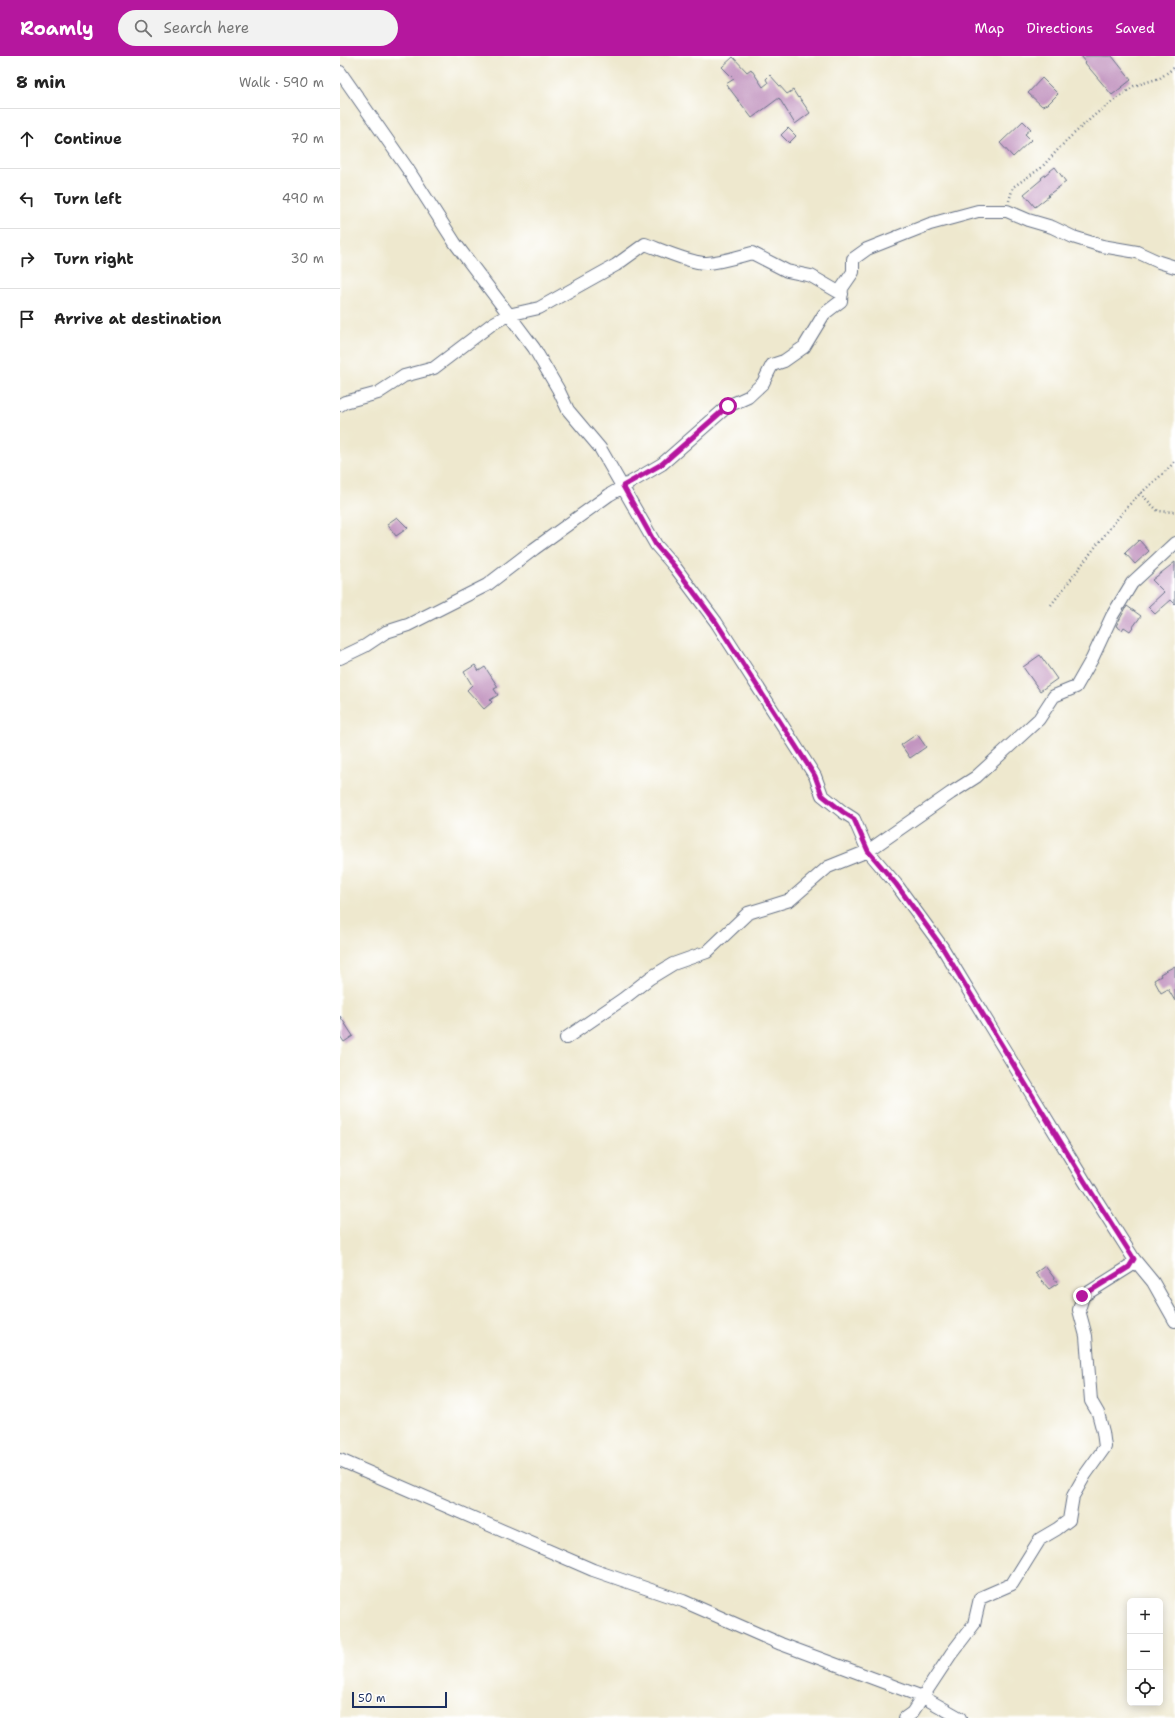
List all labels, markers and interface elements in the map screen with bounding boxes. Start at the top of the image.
search box [118,10,398,46]
text: Roamly [20,16,94,41]
icon: search [132,17,154,39]
text: Search here [164,18,249,38]
text: Map [975,19,1005,37]
text: Directions [1027,19,1093,37]
text: Saved [1115,19,1155,37]
text: 8 min [16,71,66,93]
text: Walk · 590 m [239,74,324,91]
icon: ahead [16,128,38,150]
text: Continue [54,129,122,149]
text: 70 m [290,130,324,147]
icon: left [16,188,38,210]
text: Turn left [54,189,122,209]
text: 490 m [282,190,324,207]
icon: right [16,248,38,270]
text: Turn right [54,249,134,269]
text: 30 m [290,250,324,267]
icon: arrive [16,308,38,330]
text: Arrive at destination [54,309,222,329]
route start [719,397,737,415]
route end [1073,1287,1091,1305]
map controls [1127,1598,1163,1706]
button: + [1127,1598,1163,1634]
button: − [1127,1634,1163,1670]
button: locate [1127,1670,1163,1706]
scale bar [352,1690,447,1709]
text: 50 m [358,1691,386,1706]

